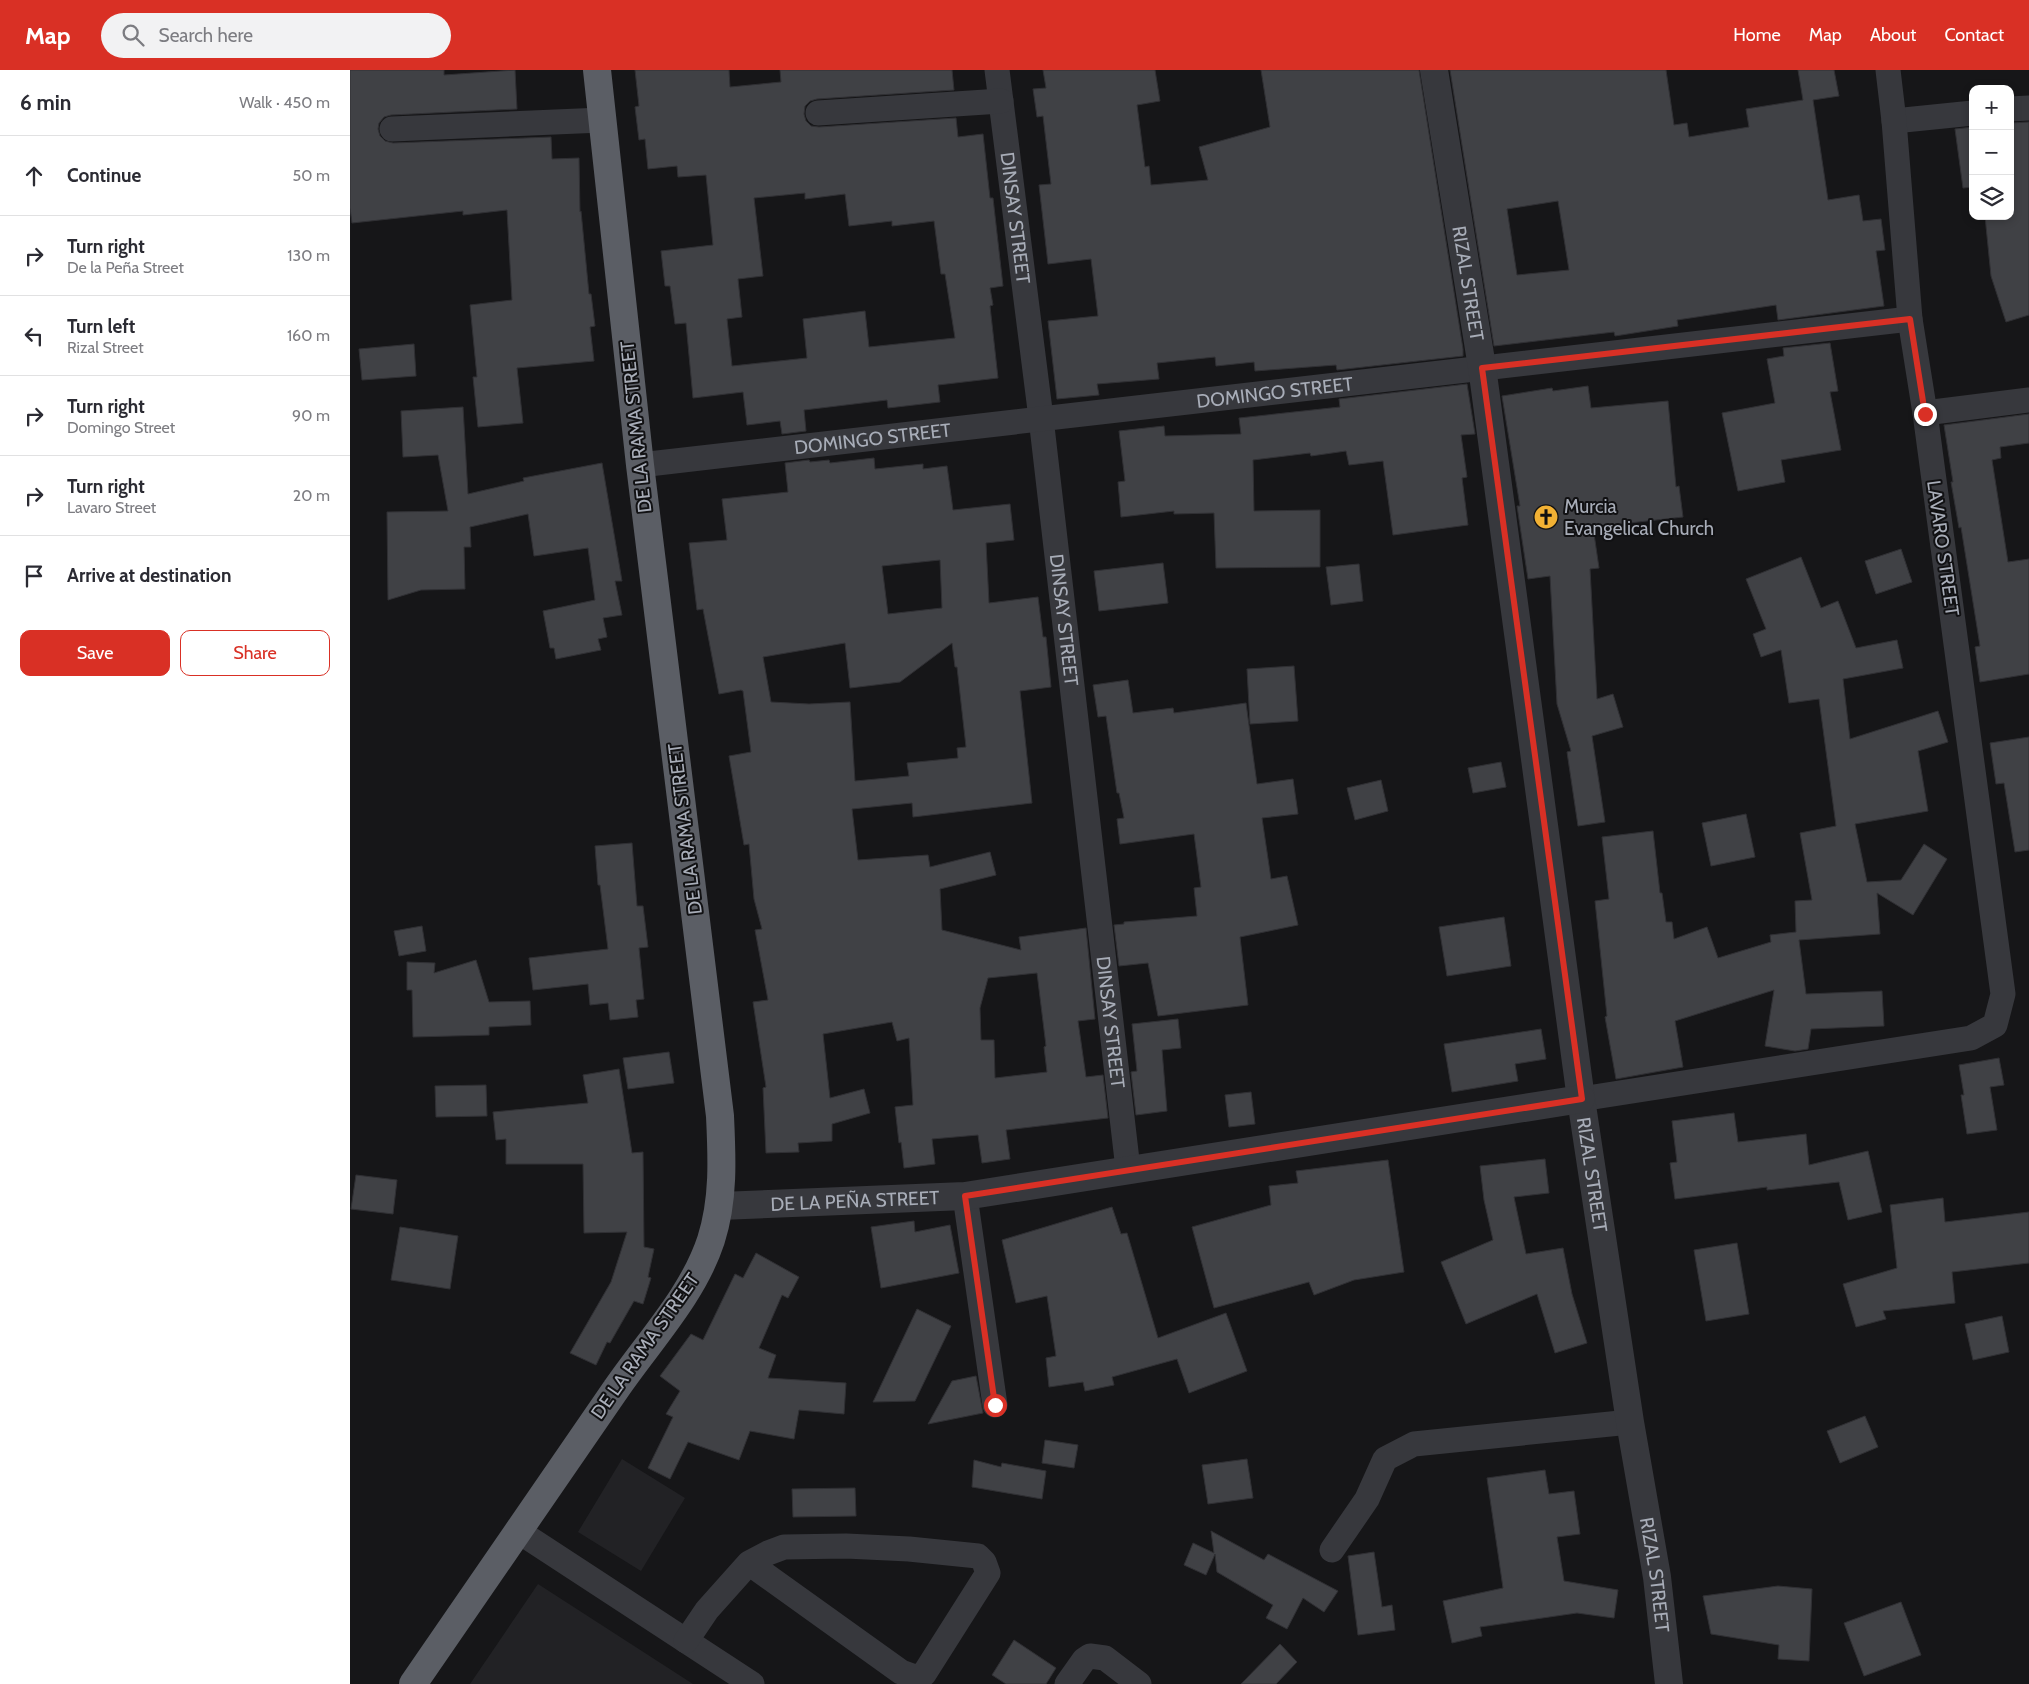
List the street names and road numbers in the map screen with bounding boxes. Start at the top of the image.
street label: DINSAY STREET [996,151,1035,285]
street label: RIZAL STREET [1448,224,1489,342]
street label: DE LA RAMA STREET [616,340,656,514]
street label: DOMINGO STREET [1195,372,1354,412]
street label: DOMINGO STREET [793,418,952,459]
street label: LAVARO STREET [1922,479,1964,617]
street label: DINSAY STREET [1045,553,1083,687]
street label: DE LA RAMA STREET [663,742,707,916]
street label: DINSAY STREET [1092,955,1130,1089]
street label: RIZAL STREET [1572,1115,1613,1234]
street label: DE LA PEÑA STREET [770,1186,940,1215]
street label: DE LA RAMA STREET [586,1269,704,1423]
street label: RIZAL STREET [1635,1515,1675,1633]

